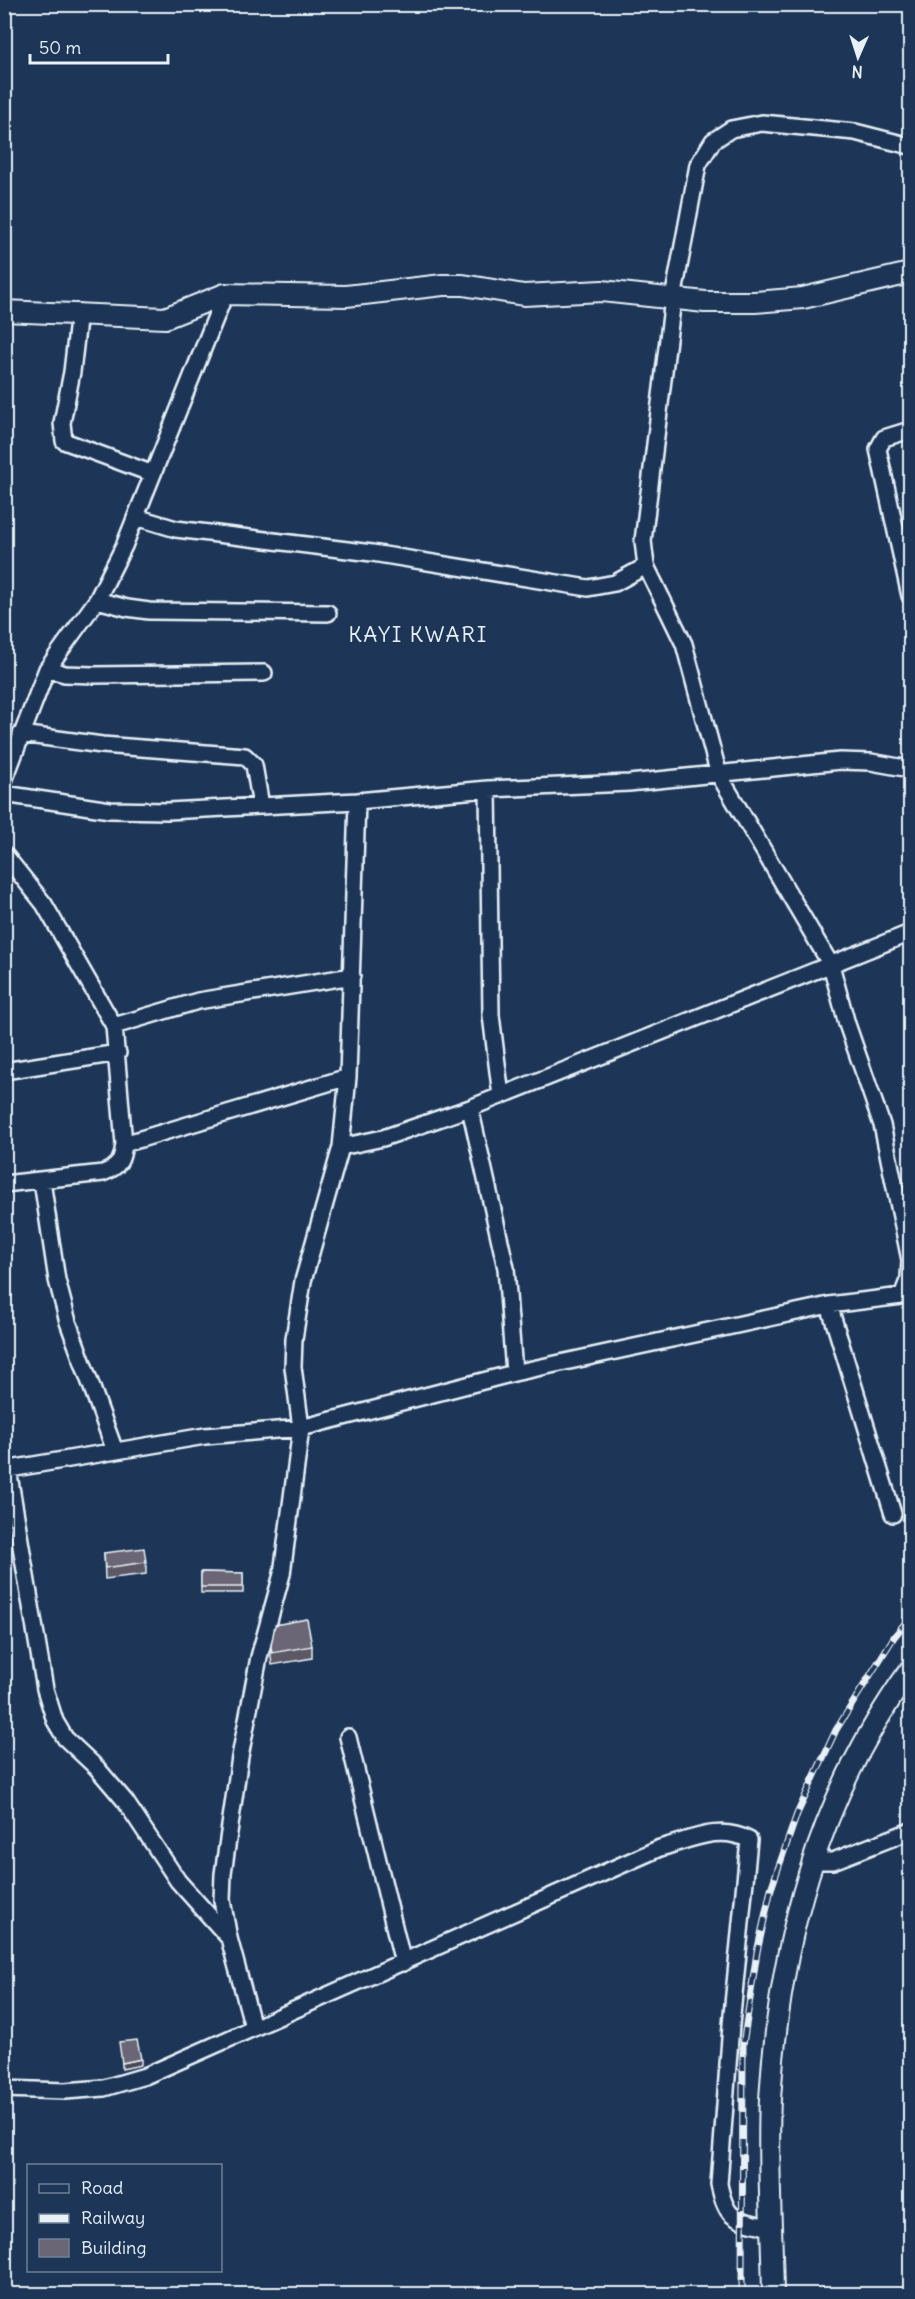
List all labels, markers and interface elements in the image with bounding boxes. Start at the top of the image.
scale bar [30,27,168,65]
north arrow [828,27,888,87]
text: 50 m [39,36,81,59]
text: N [851,62,863,82]
district label: KAYI KWARI [348,620,488,648]
legend [27,2164,222,2272]
text: Road [81,2176,124,2199]
text: Railway [81,2206,145,2229]
text: Building [81,2236,146,2259]

